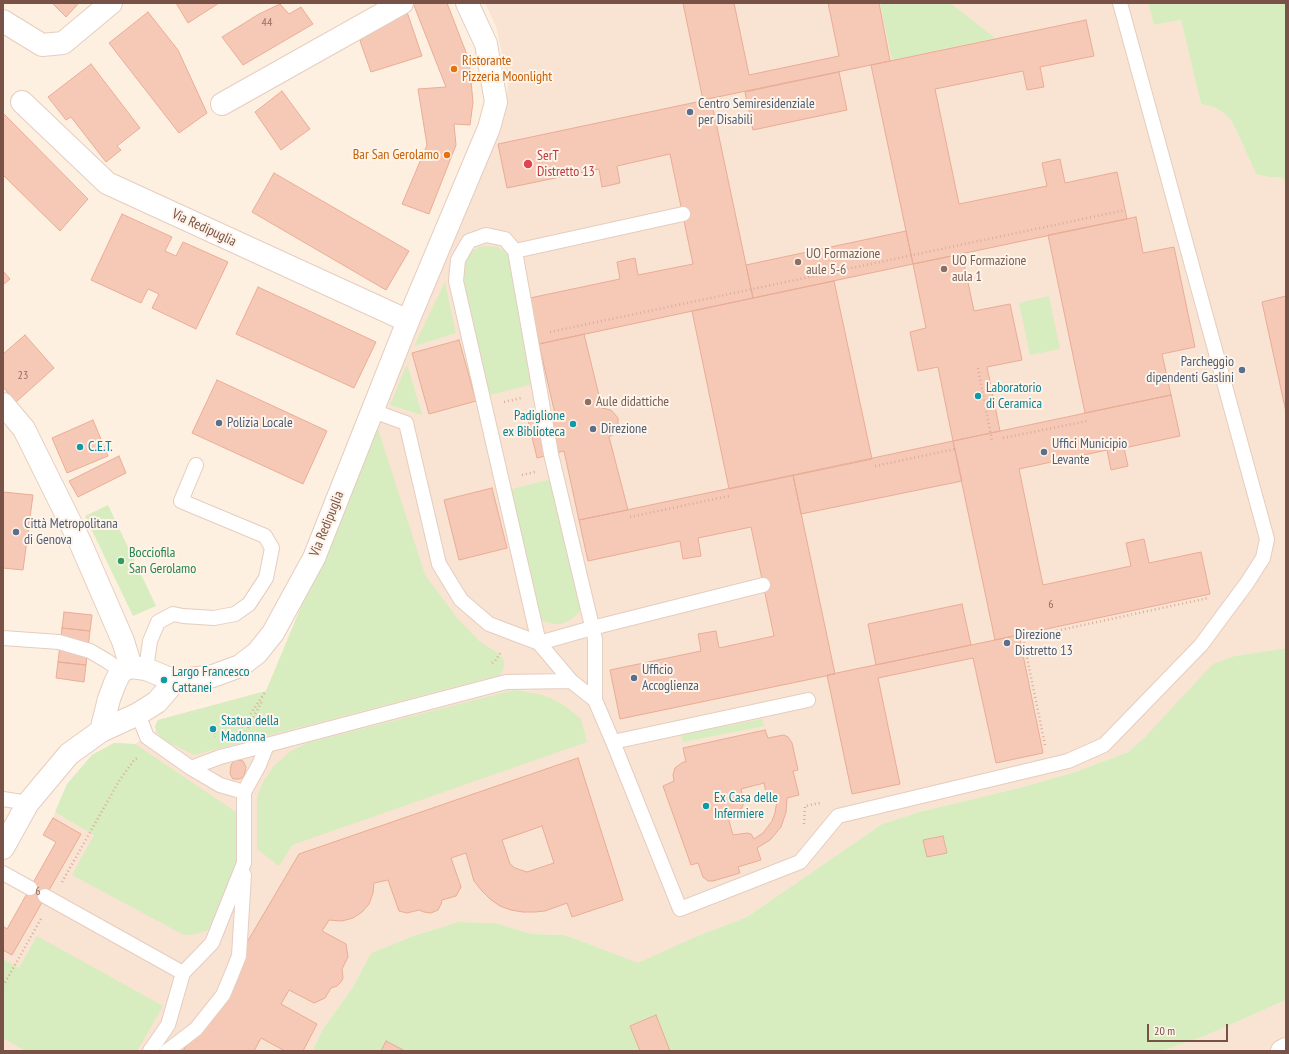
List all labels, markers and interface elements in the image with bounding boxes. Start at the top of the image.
house number: 44 [262,16,272,30]
place label: Ristorante Pizzeria Moonlight [462,53,552,86]
marker: Ristorante Pizzeria Moonlight [449,64,459,74]
place label: Centro Semiresidenziale per Disabili [698,96,815,128]
marker: Centro Semiresidenziale per Disabili [685,107,695,117]
place label: Bar San Gerolamo [353,147,439,163]
place label: SerT Distretto 13 [537,148,595,180]
marker: Bar San Gerolamo [442,150,452,160]
marker: SerT Distretto 13 [522,158,534,170]
street label: Via Redipuglia [169,206,239,250]
place label: UO Formazione aule 5-6 [806,246,880,278]
place label: UO Formazione aula 1 [952,253,1026,286]
marker: UO Formazione aule 5-6 [793,257,803,267]
marker: UO Formazione aula 1 [939,264,949,274]
place label: Parcheggio dipendenti Gaslini [1146,354,1234,386]
marker: Parcheggio dipendenti Gaslini [1237,365,1247,375]
house number: 23 [18,369,28,383]
place label: Laboratorio di Ceramica [986,380,1042,412]
marker: Laboratorio di Ceramica [973,391,983,401]
place label: Aule didattiche [596,394,669,410]
marker: Aule didattiche [583,397,593,407]
place label: Padiglione ex Biblioteca [503,408,565,440]
place label: Polizia Locale [227,415,293,431]
marker: Polizia Locale [214,418,224,428]
marker: Padiglione ex Biblioteca [568,419,578,429]
place label: Direzione [601,421,647,437]
marker: Direzione [588,424,598,434]
place label: Uffici Municipio Levante [1052,436,1127,468]
place label: C.E.T. [88,439,113,455]
marker: C.E.T. [75,442,85,452]
marker: Uffici Municipio Levante [1039,447,1049,457]
street label: Via Redipuglia [306,489,348,559]
place label: Città Metropolitana di Genova [24,516,118,548]
marker: Città Metropolitana di Genova [11,527,21,537]
place label: Bocciofila San Gerolamo [129,545,196,578]
marker: Bocciofila San Gerolamo [116,556,126,566]
house number: 6 [1048,598,1054,612]
place label: Direzione Distretto 13 [1015,627,1073,660]
marker: Direzione Distretto 13 [1002,638,1012,648]
place label: Ufficio Accoglienza [642,662,699,694]
place label: Largo Francesco Cattanei [172,664,250,696]
marker: Ufficio Accoglienza [629,673,639,683]
marker: Largo Francesco Cattanei [159,675,169,685]
place label: Statua della Madonna [221,713,279,746]
marker: Statua della Madonna [208,724,218,734]
place label: Ex Casa delle Infermiere [714,790,778,822]
marker: Ex Casa delle Infermiere [701,801,711,811]
house number: 6 [35,885,41,899]
scale bar [1149,1016,1230,1042]
text: 20 m [1154,1023,1175,1038]

